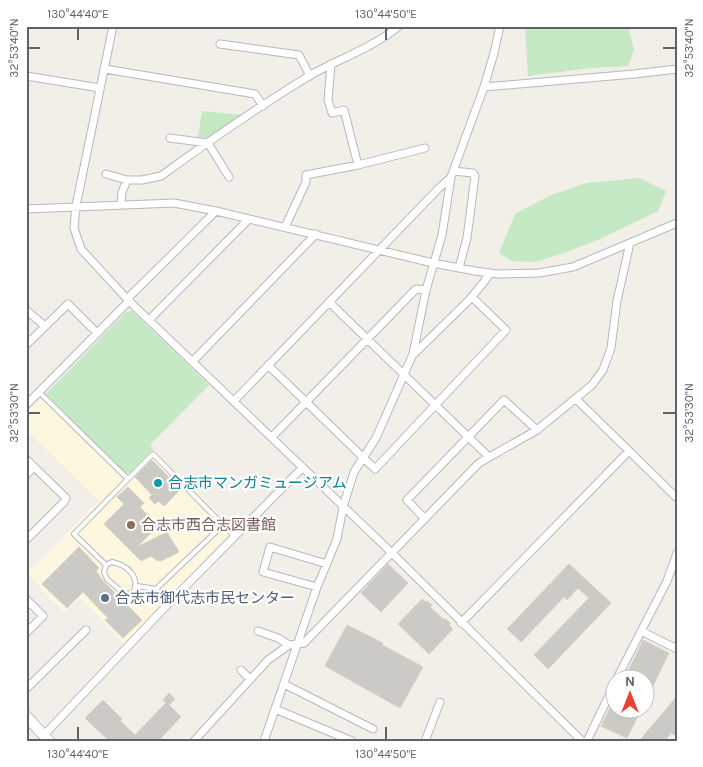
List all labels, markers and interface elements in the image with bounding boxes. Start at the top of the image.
text: 130°44'40"E [47,7,109,21]
text: 130°44'50"E [355,7,417,21]
text: 32°53'40"N [7,18,21,78]
text: 32°53'40"N [682,18,696,78]
text: 32°53'30"N [7,383,21,443]
text: 32°53'30"N [682,383,696,443]
place label: 合志市マンガミュージアム [168,474,347,492]
marker: 合志市マンガミュージアム [152,477,164,489]
place label: 合志市西合志図書館 [141,516,276,534]
marker: 合志市西合志図書館 [125,519,137,531]
place label: 合志市御代志市民センター [115,589,295,607]
marker: 合志市御代志市民センター [99,592,111,604]
north arrow [606,670,656,720]
text: N [625,673,635,690]
text: 130°44'40"E [47,747,109,761]
text: 130°44'50"E [355,747,417,761]

